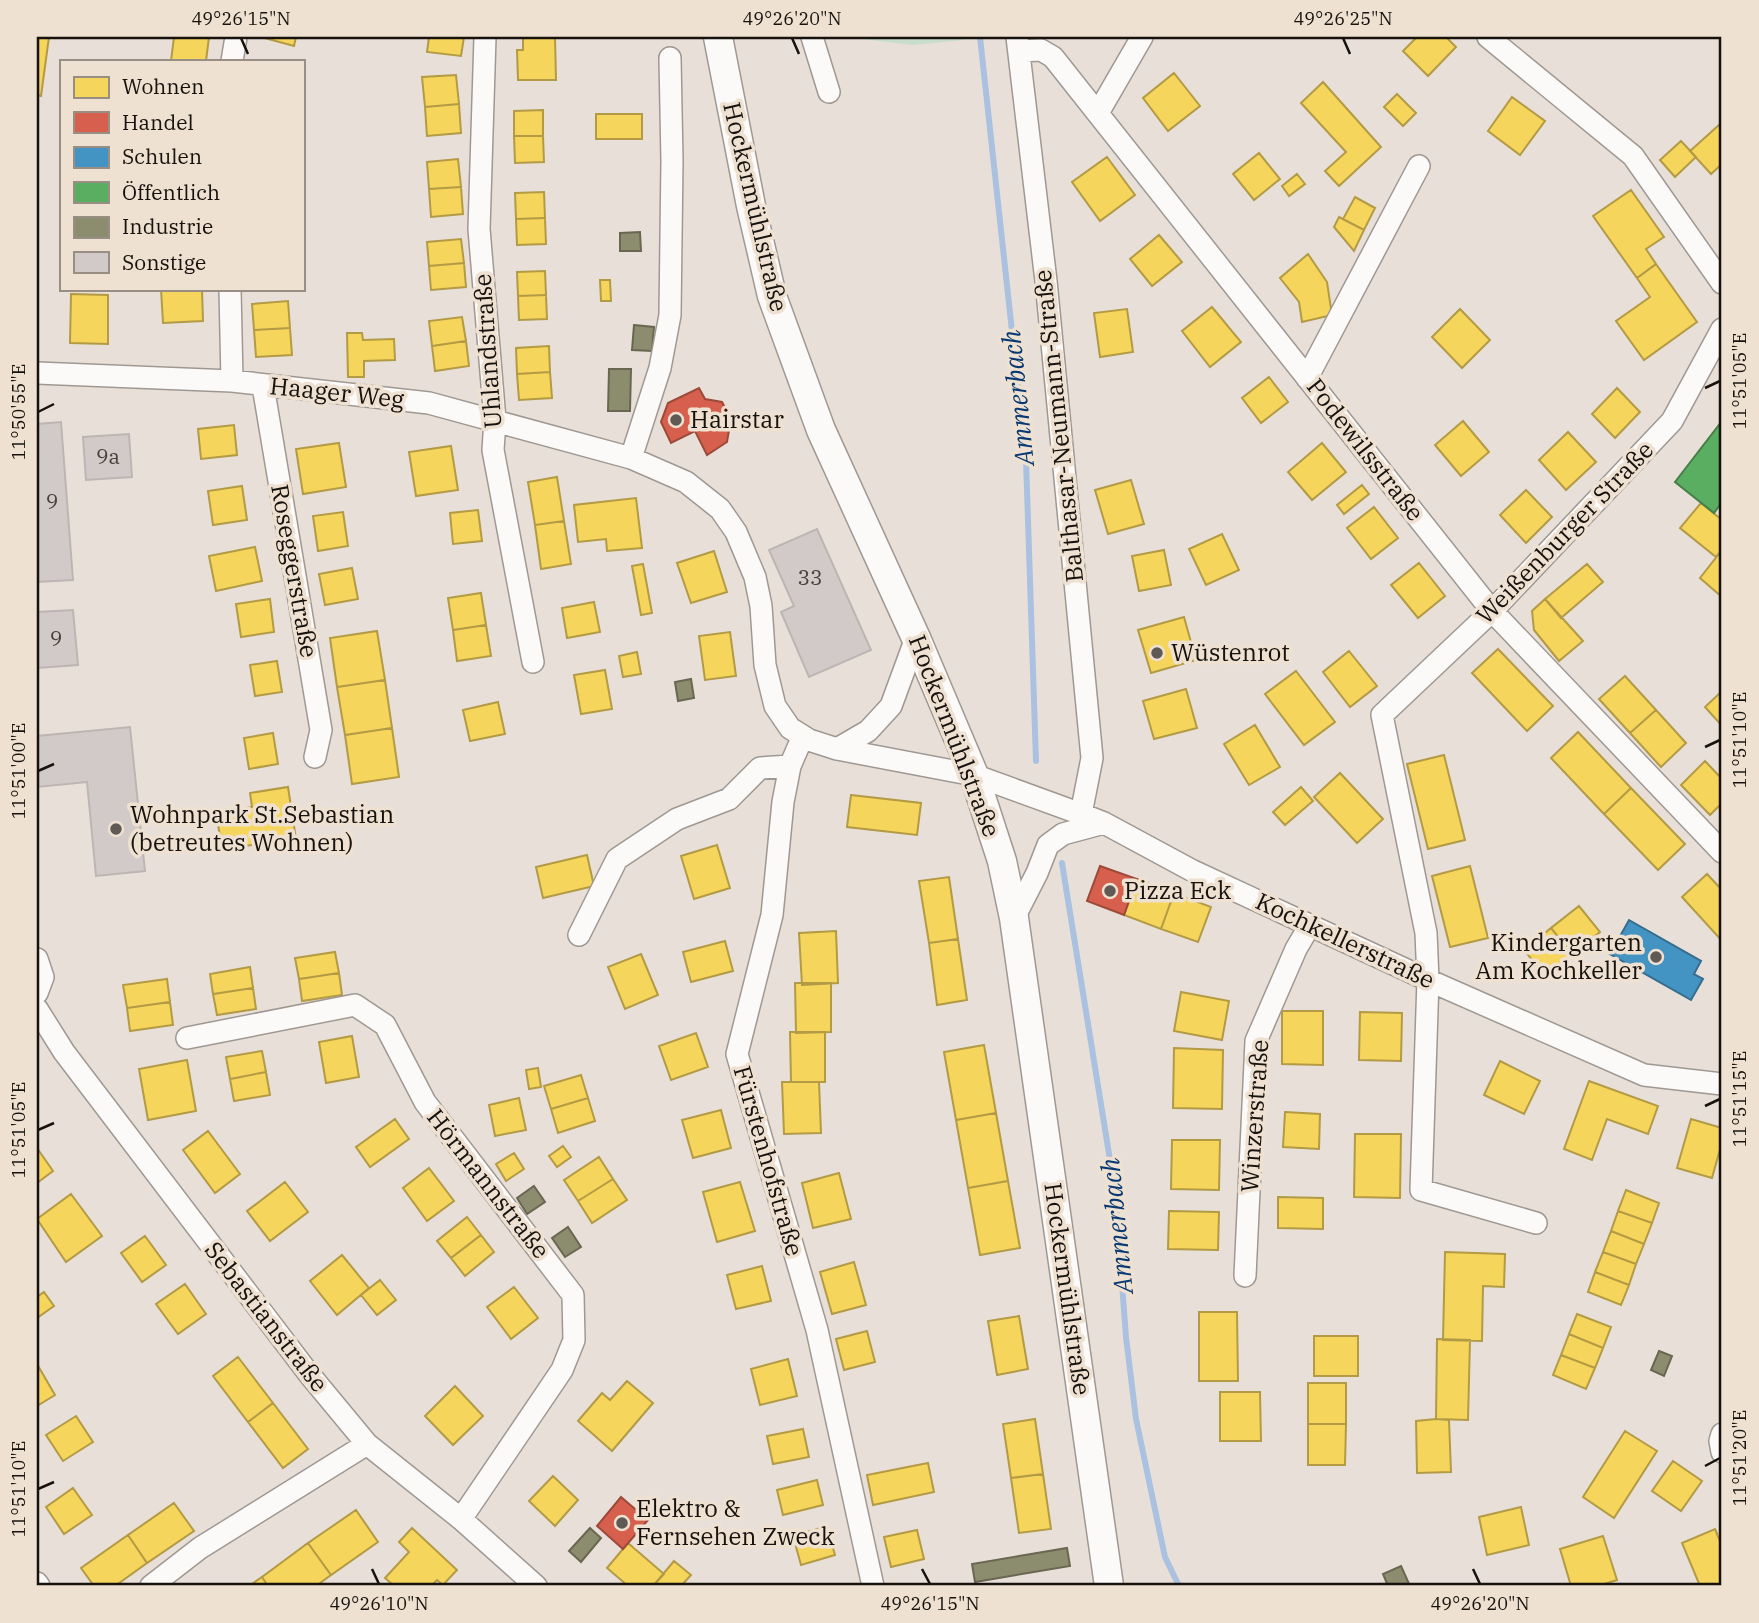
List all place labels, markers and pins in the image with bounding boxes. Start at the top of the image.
place label: Hairstar [690,403,784,435]
marker: Hairstar [668,412,684,428]
place label: Wüstenrot [1171,636,1290,668]
marker: Wüstenrot [1149,645,1165,661]
place label: Wohnpark St.Sebastian (betreutes Wohnen) [130,798,394,858]
marker: Wohnpark St.Sebastian (betreutes Wohnen) [108,821,124,837]
place label: Pizza Eck [1124,874,1231,906]
marker: Pizza Eck [1102,883,1118,899]
place label: Kindergarten Am Kochkeller [1475,926,1642,986]
marker: Kindergarten Am Kochkeller [1648,949,1664,965]
place label: Elektro & Fernsehen Zweck [636,1492,835,1552]
marker: Elektro & Fernsehen Zweck [614,1515,630,1531]

